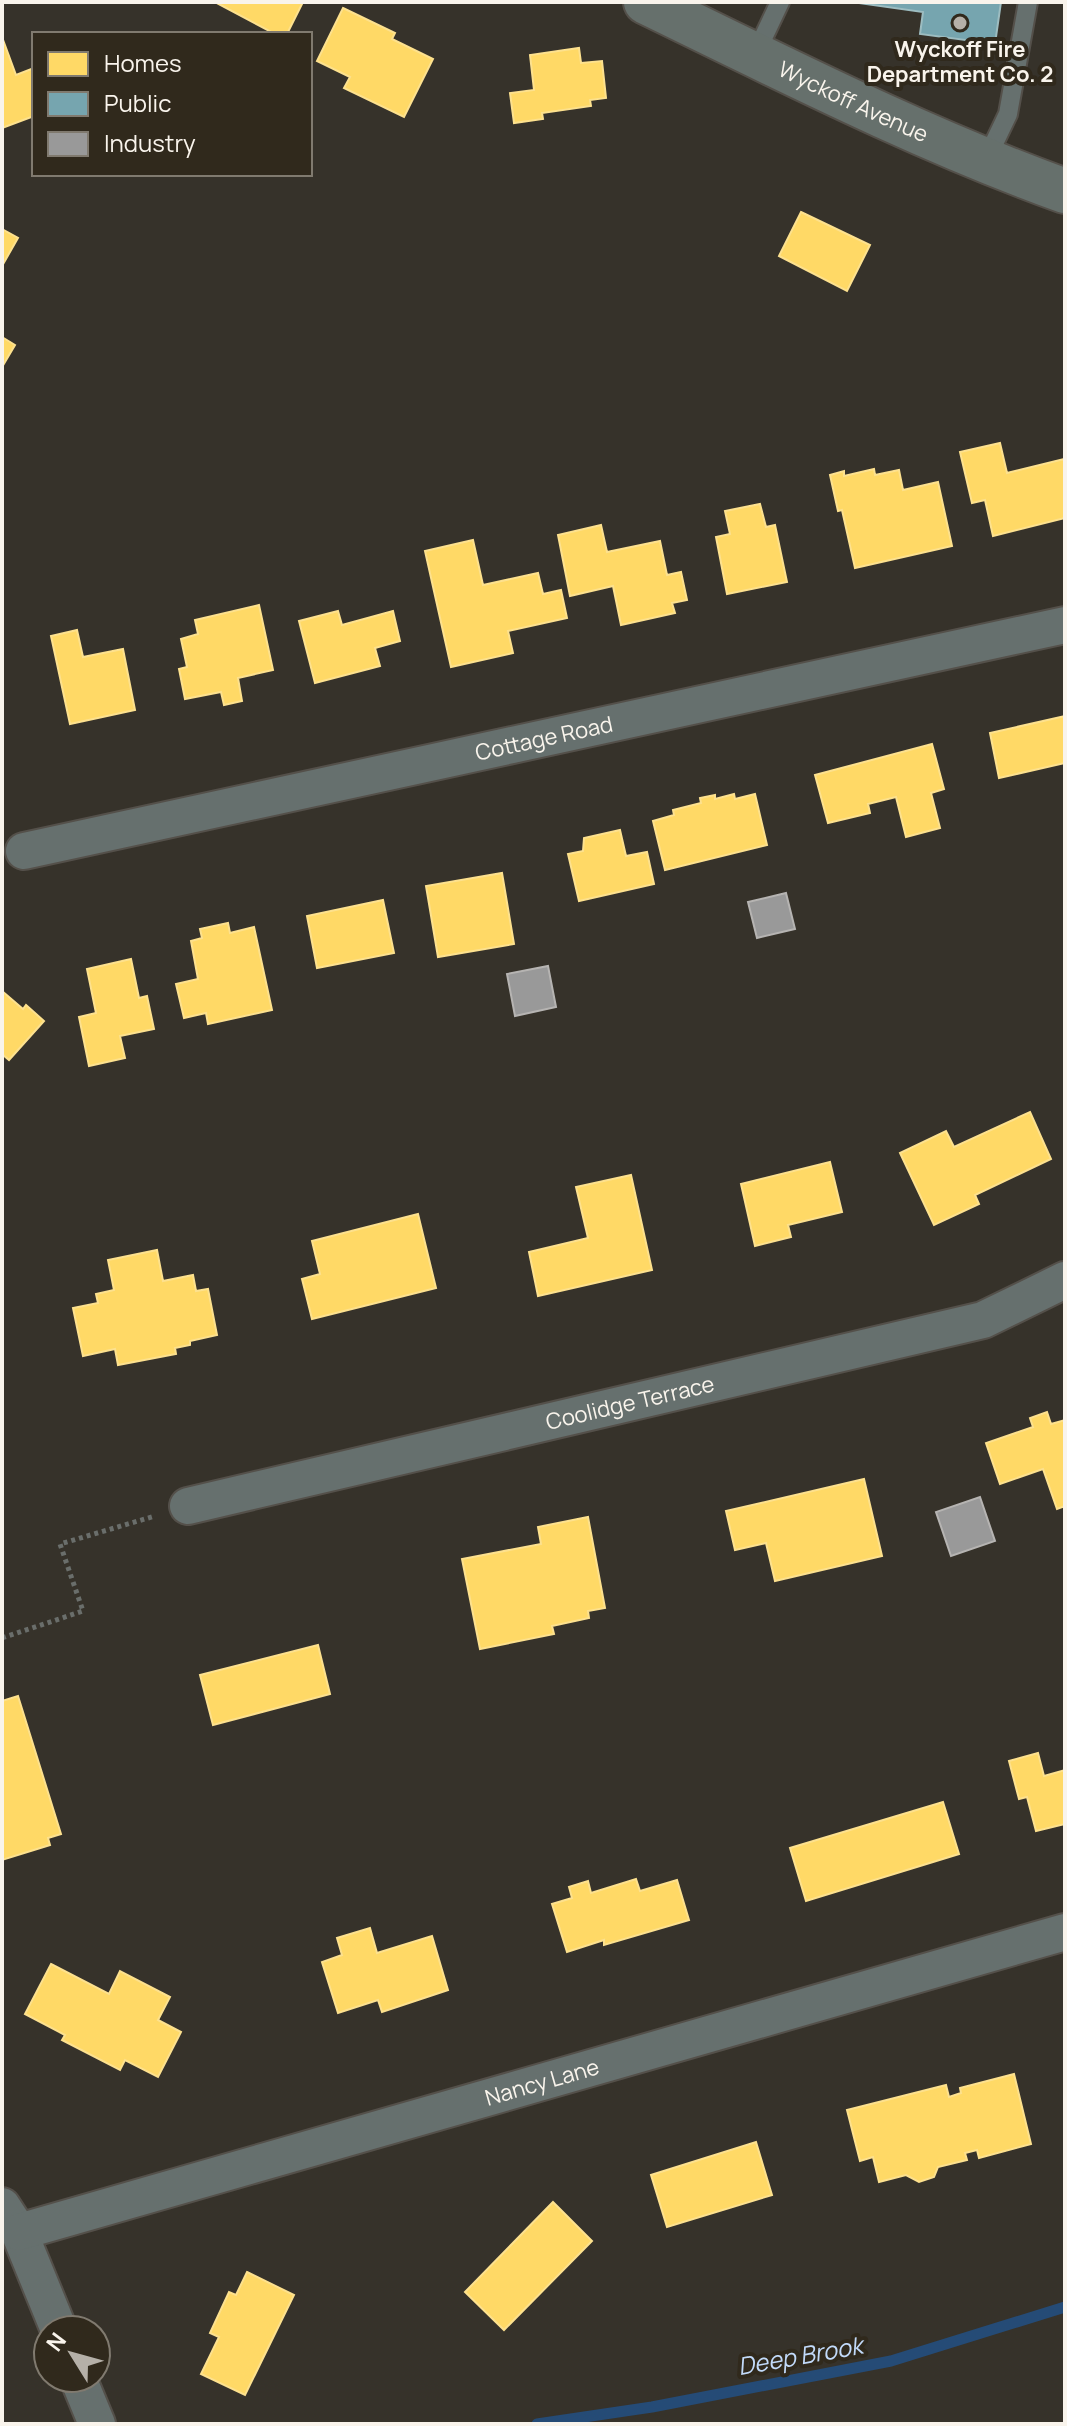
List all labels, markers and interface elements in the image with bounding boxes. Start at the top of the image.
marker: Wyckoff Fire Department Co. 2 [951,14,969,32]
legend [32,32,312,176]
place label: Wyckoff Fire Department Co. 2 [867,34,1053,89]
text: Homes [104,46,182,79]
street label: Wyckoff Avenue [773,54,933,149]
text: Public [104,86,171,119]
text: Industry [104,126,196,159]
street label: Cottage Road [472,709,615,768]
street label: Coolidge Terrace [543,1368,717,1437]
street label: Nancy Lane [481,2051,603,2113]
north arrow [32,2314,112,2394]
text: N [39,2327,73,2357]
water label: Deep Brook [735,2327,868,2382]

